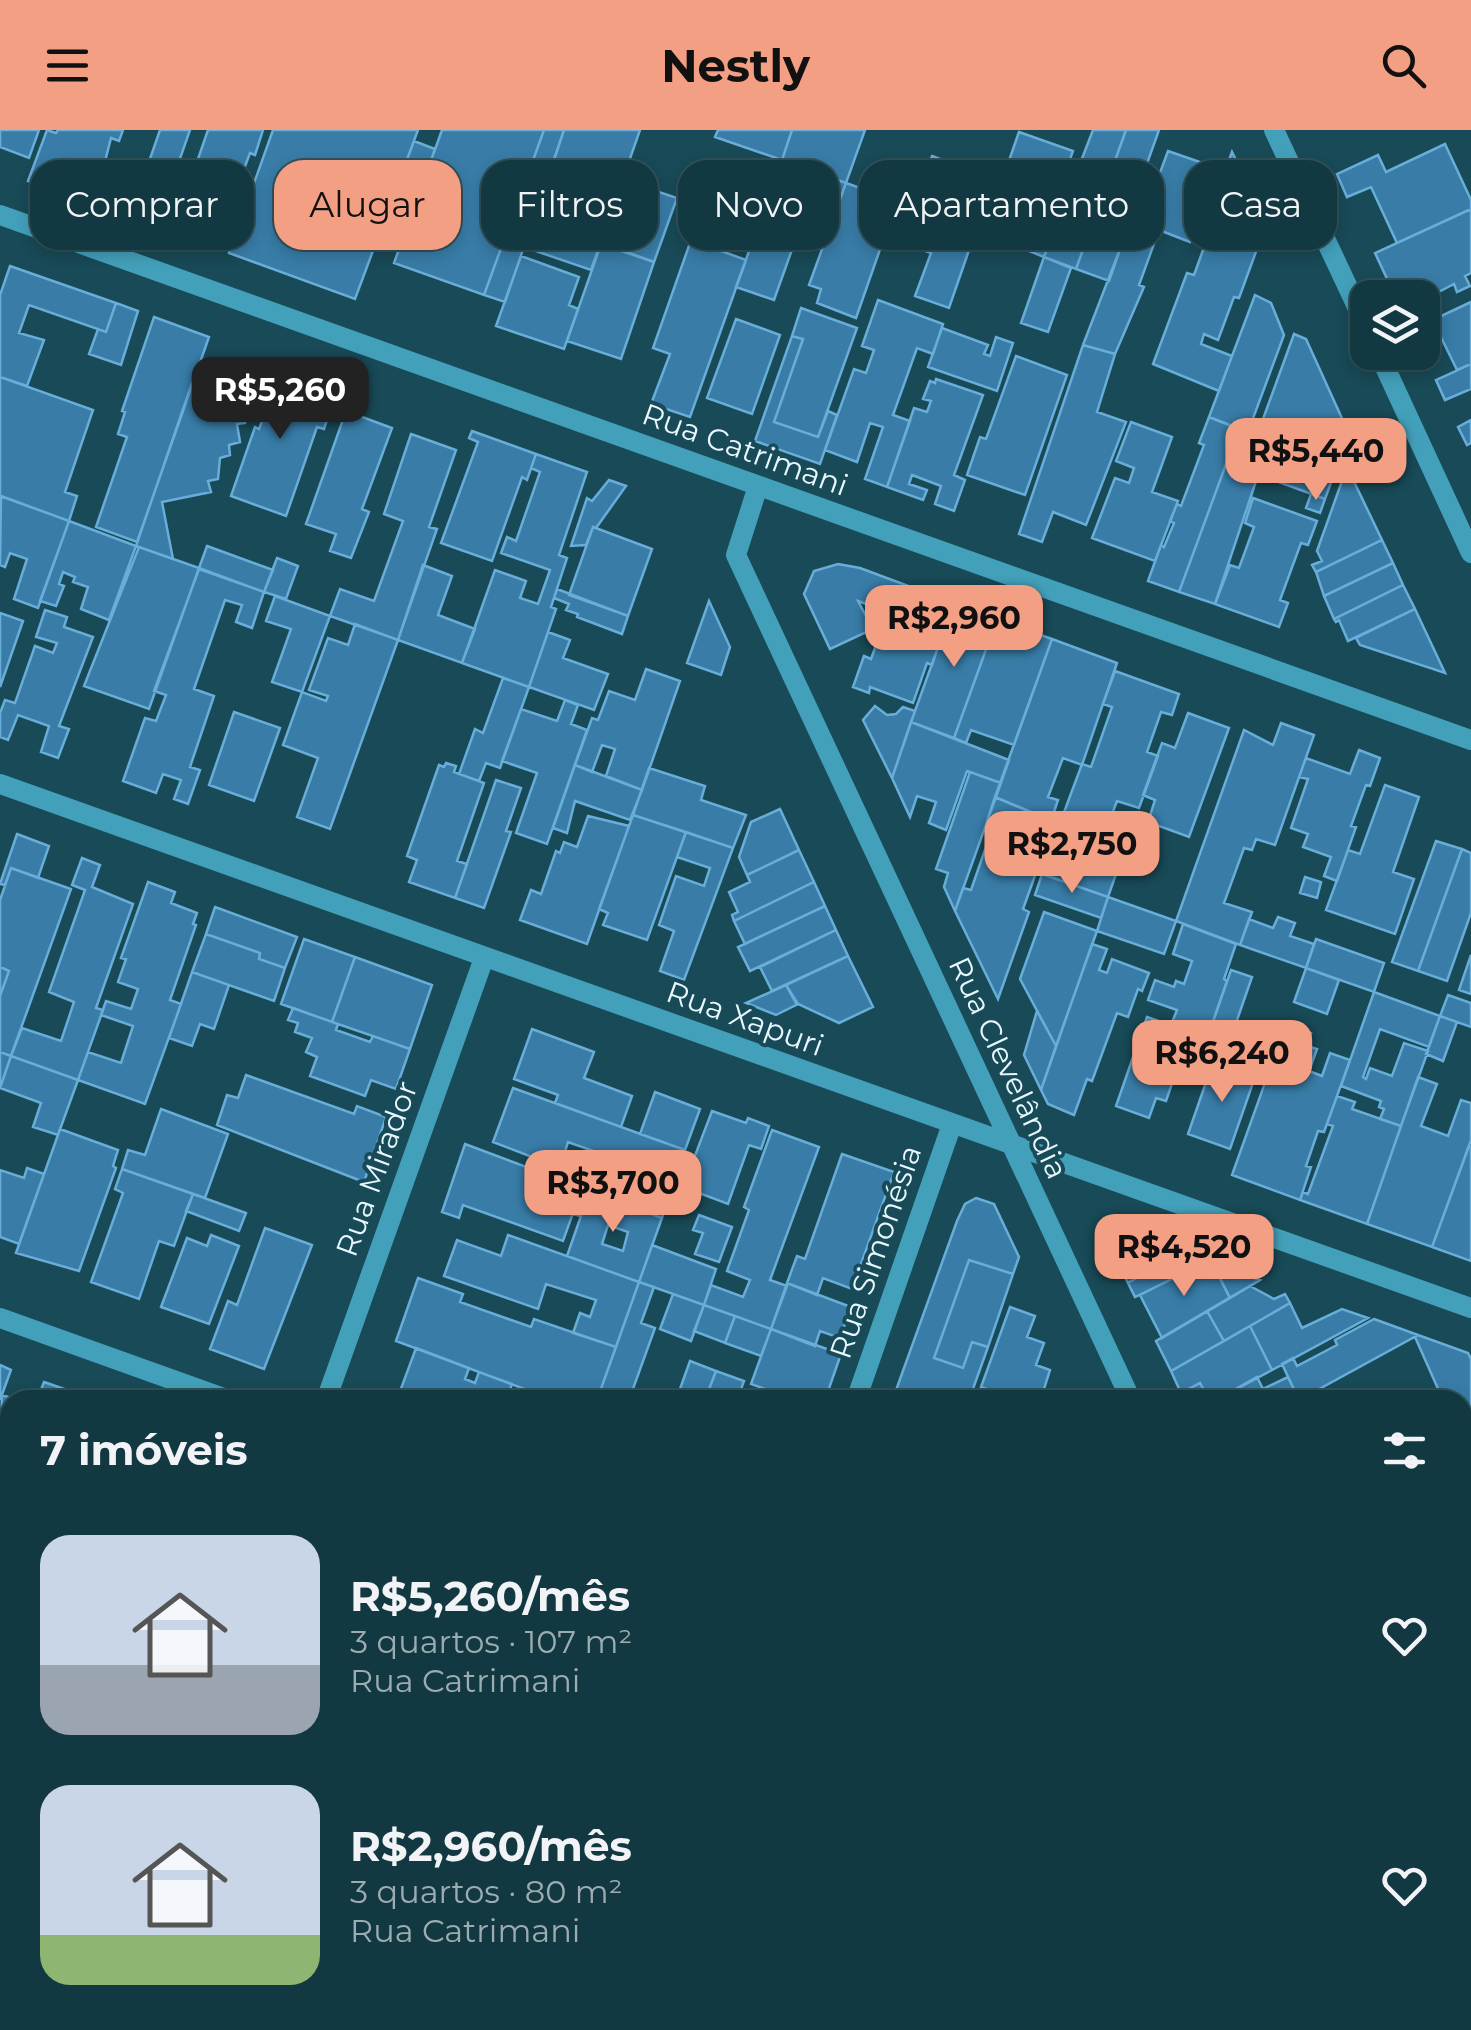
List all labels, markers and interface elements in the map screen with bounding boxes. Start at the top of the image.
icon: menu [40,38,95,93]
text: Nestly [661,38,810,93]
icon: search [1376,38,1431,93]
chip: Comprar [30,160,254,250]
chip: Alugar [274,160,461,250]
chip: Filtros [481,160,658,250]
chip: Novo [678,160,839,250]
chip: Apartamento [859,160,1164,250]
chip: Casa [1184,160,1337,250]
map controls [1350,280,1440,370]
button: layers [1350,280,1440,370]
pin: R$5,260 [188,357,372,442]
text: R$5,260 [214,370,346,409]
street label: Rua Catrimani [637,395,853,504]
pin: R$5,440 [1224,418,1408,503]
text: R$5,440 [1247,431,1385,470]
pin: R$2,960 [862,585,1046,670]
text: R$2,960 [887,598,1021,637]
pin: R$2,750 [980,811,1164,896]
text: R$2,750 [1006,824,1138,863]
street label: Rua Clevelândia [941,951,1076,1185]
street label: Rua Xapuri [661,973,829,1064]
pin: R$6,240 [1130,1020,1314,1105]
text: R$6,240 [1154,1033,1290,1072]
street label: Rua Mirador [328,1076,425,1262]
street label: Rua Simonésia [822,1140,929,1363]
pin: R$3,700 [521,1150,705,1235]
text: R$3,700 [546,1163,680,1202]
pin: R$4,520 [1092,1214,1276,1299]
text: R$4,520 [1117,1227,1251,1266]
icon: filters [1377,1423,1432,1478]
text: 7 imóveis [40,1424,248,1476]
text: R$5,260/mês [350,1570,630,1622]
icon: home [120,1575,240,1695]
icon: heart [1377,1608,1432,1663]
text: 3 quartos · 107 m² [350,1622,632,1661]
text: Rua Catrimani [350,1661,580,1700]
text: R$2,960/mês [350,1820,632,1872]
icon: home [120,1825,240,1945]
icon: heart [1377,1858,1432,1913]
text: 3 quartos · 80 m² [350,1872,622,1911]
text: Rua Catrimani [350,1911,580,1950]

